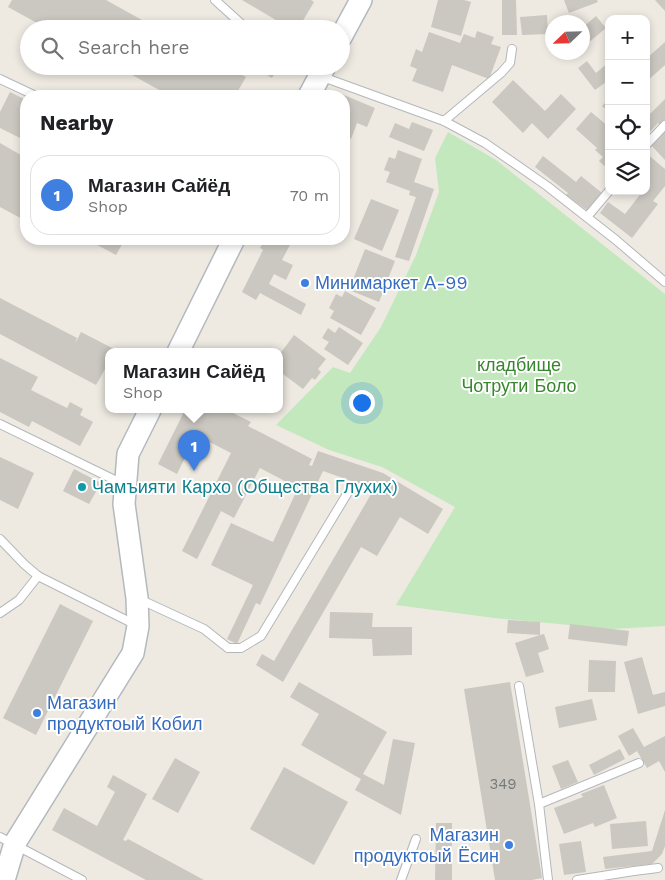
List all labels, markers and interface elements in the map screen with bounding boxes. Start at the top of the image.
north arrow [545,15,590,60]
map controls [605,15,650,195]
button: + [605,15,650,60]
search box [20,20,350,75]
icon: search [38,34,66,62]
text: Search here [78,36,189,59]
button: − [605,60,650,105]
button: locate [605,105,650,150]
text: Nearby [40,110,113,135]
button: layers [605,150,650,195]
text: Магазин Сайёд [88,174,230,197]
text: 1 [54,186,60,205]
text: 70 m [290,186,329,205]
text: Shop [88,197,128,216]
place label: Минимаркет А-99 [315,272,468,293]
marker: Минимаркет А-99 [299,277,311,289]
popup [105,348,283,413]
park label: кладбище Чотрути Боло [461,354,577,396]
text: Магазин Сайёд [123,360,265,383]
text: Shop [123,383,163,402]
your location [349,390,375,416]
pin: 1 [178,430,210,471]
place label: Чамъияти Кархо (Общества Глухих) [92,476,398,497]
marker: Чамъияти Кархо (Общества Глухих) [76,481,88,493]
place label: Магазин продуктоый Кобил [47,692,203,734]
marker: Магазин продуктоый Кобил [31,707,43,719]
house number: 349 [489,775,517,793]
place label: Магазин продуктоый Ёсин [354,824,499,866]
marker: Магазин продуктоый Ёсин [503,839,515,851]

